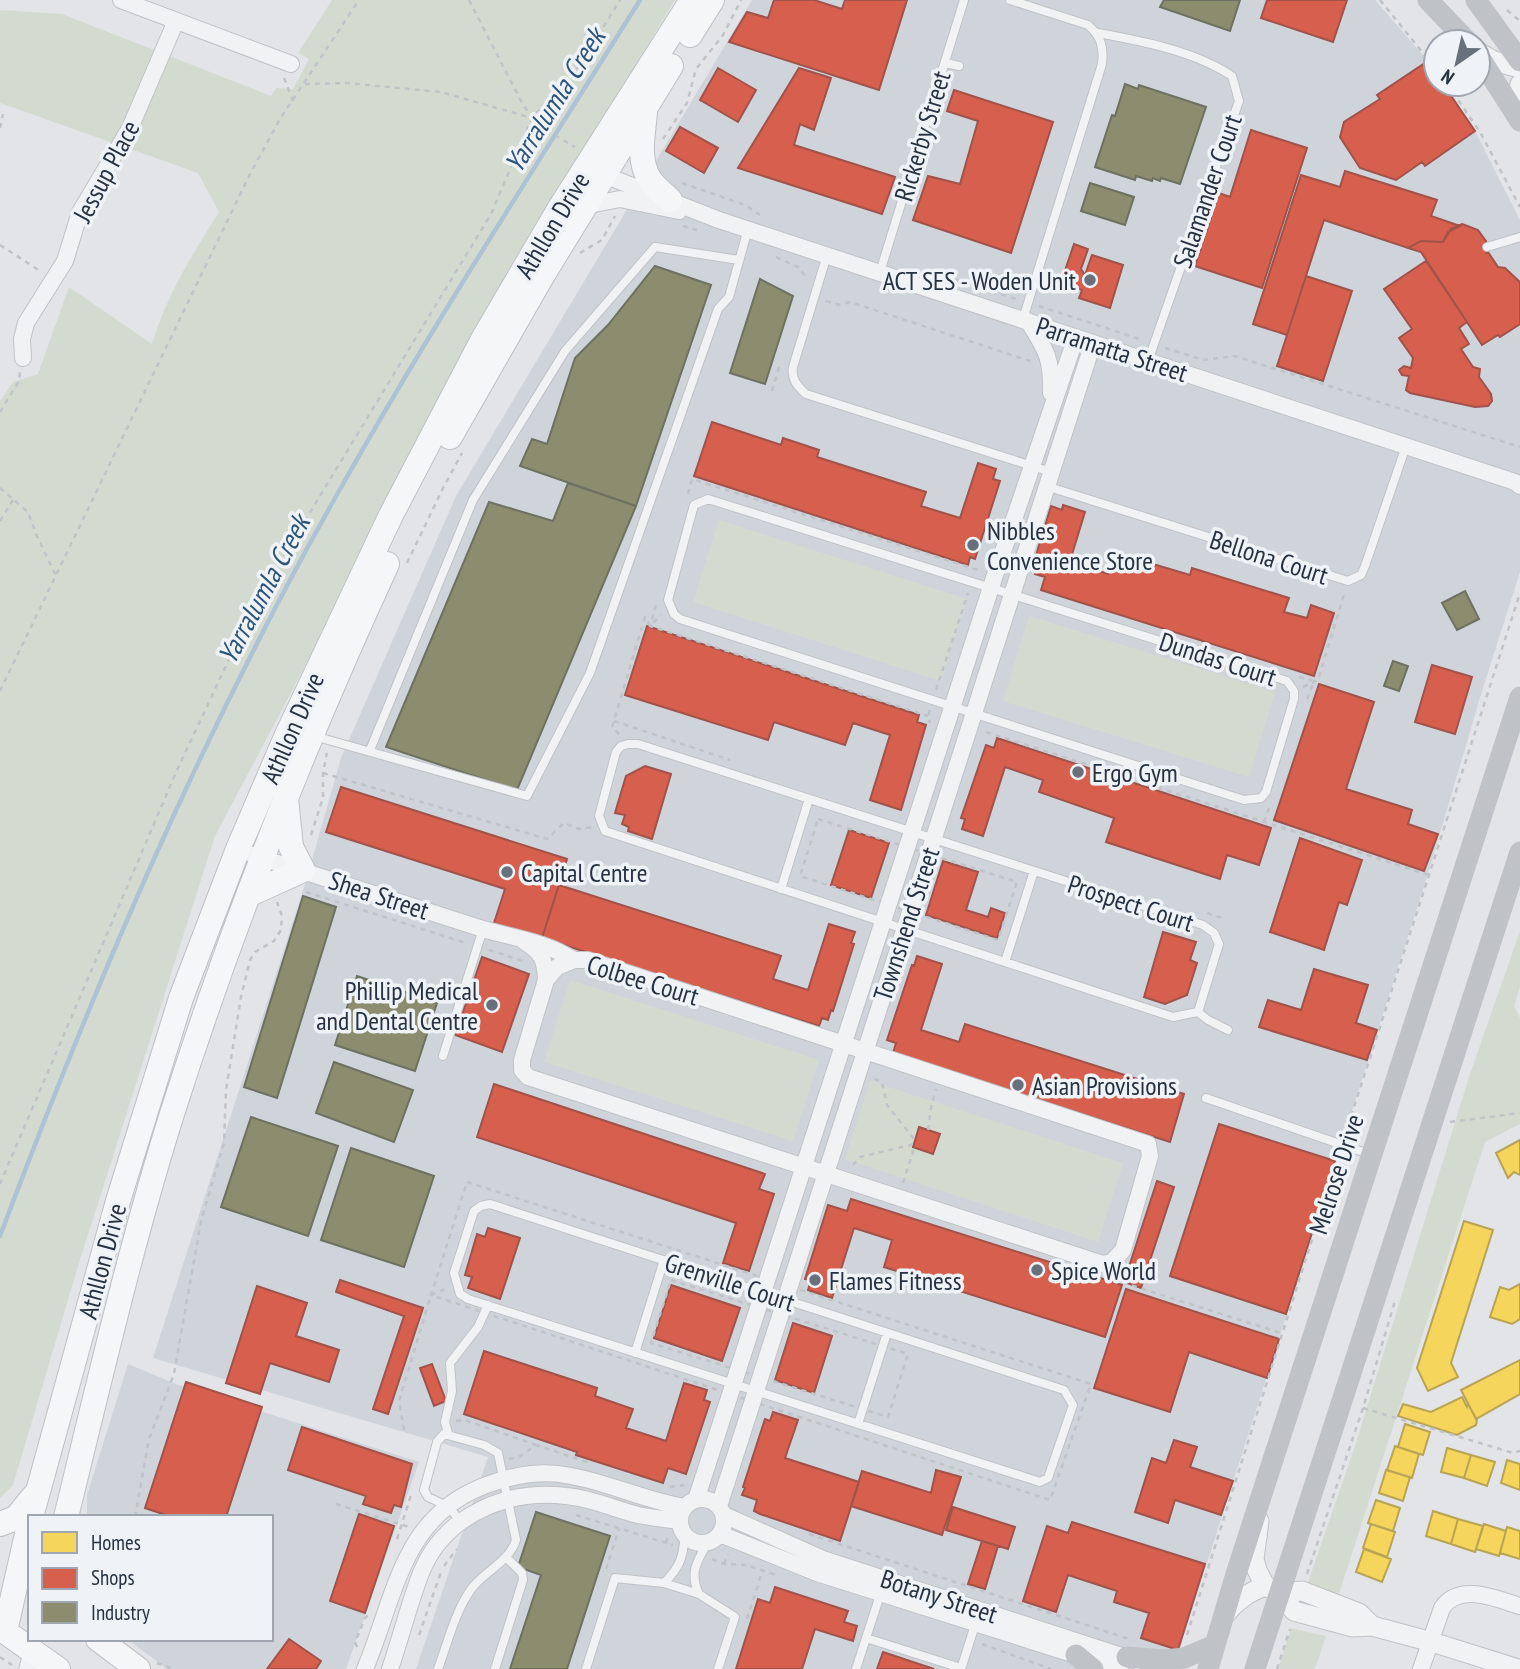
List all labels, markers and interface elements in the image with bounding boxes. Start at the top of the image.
water label: Yarralumla Creek [495,18,615,179]
north arrow [1422,28,1492,98]
text: N [1437,64,1458,90]
street label: Rickerby Street [887,67,957,205]
street label: Salamander Court [1165,110,1249,272]
street label: Jessup Place [65,114,146,228]
street label: Athllon Drive [507,166,597,284]
place label: ACT SES - Woden Unit [883,264,1076,297]
marker: ACT SES - Woden Unit [1082,272,1098,288]
street label: Parramatta Street [1032,309,1192,389]
water label: Yarralumla Creek [208,505,319,670]
place label: Nibbles Convenience Store [987,514,1153,577]
street label: Bellona Court [1206,522,1332,592]
marker: Nibbles Convenience Store [965,537,981,553]
street label: Dundas Court [1155,625,1281,693]
street label: Athllon Drive [253,667,331,789]
place label: Ergo Gym [1092,756,1178,789]
marker: Ergo Gym [1070,764,1086,780]
street label: Townshend Street [866,843,946,1005]
place label: Capital Centre [521,856,647,889]
street label: Shea Street [325,863,433,927]
marker: Capital Centre [499,864,515,880]
street label: Prospect Court [1064,867,1198,939]
street label: Colbee Court [583,947,703,1013]
place label: Phillip Medical and Dental Centre [316,974,478,1037]
marker: Phillip Medical and Dental Centre [484,997,500,1013]
place label: Asian Provisions [1032,1069,1177,1102]
marker: Asian Provisions [1010,1077,1026,1093]
street label: Melrose Drive [1301,1110,1371,1238]
street label: Athllon Drive [71,1200,133,1322]
street label: Grenville Court [661,1245,799,1319]
place label: Spice World [1051,1254,1156,1287]
marker: Spice World [1029,1262,1045,1278]
place label: Flames Fitness [829,1264,961,1297]
marker: Flames Fitness [807,1272,823,1288]
legend [28,1515,273,1641]
text: Homes [91,1529,141,1556]
street label: Botany Street [876,1562,1002,1630]
text: Shops [91,1564,135,1591]
text: Industry [91,1599,150,1626]

